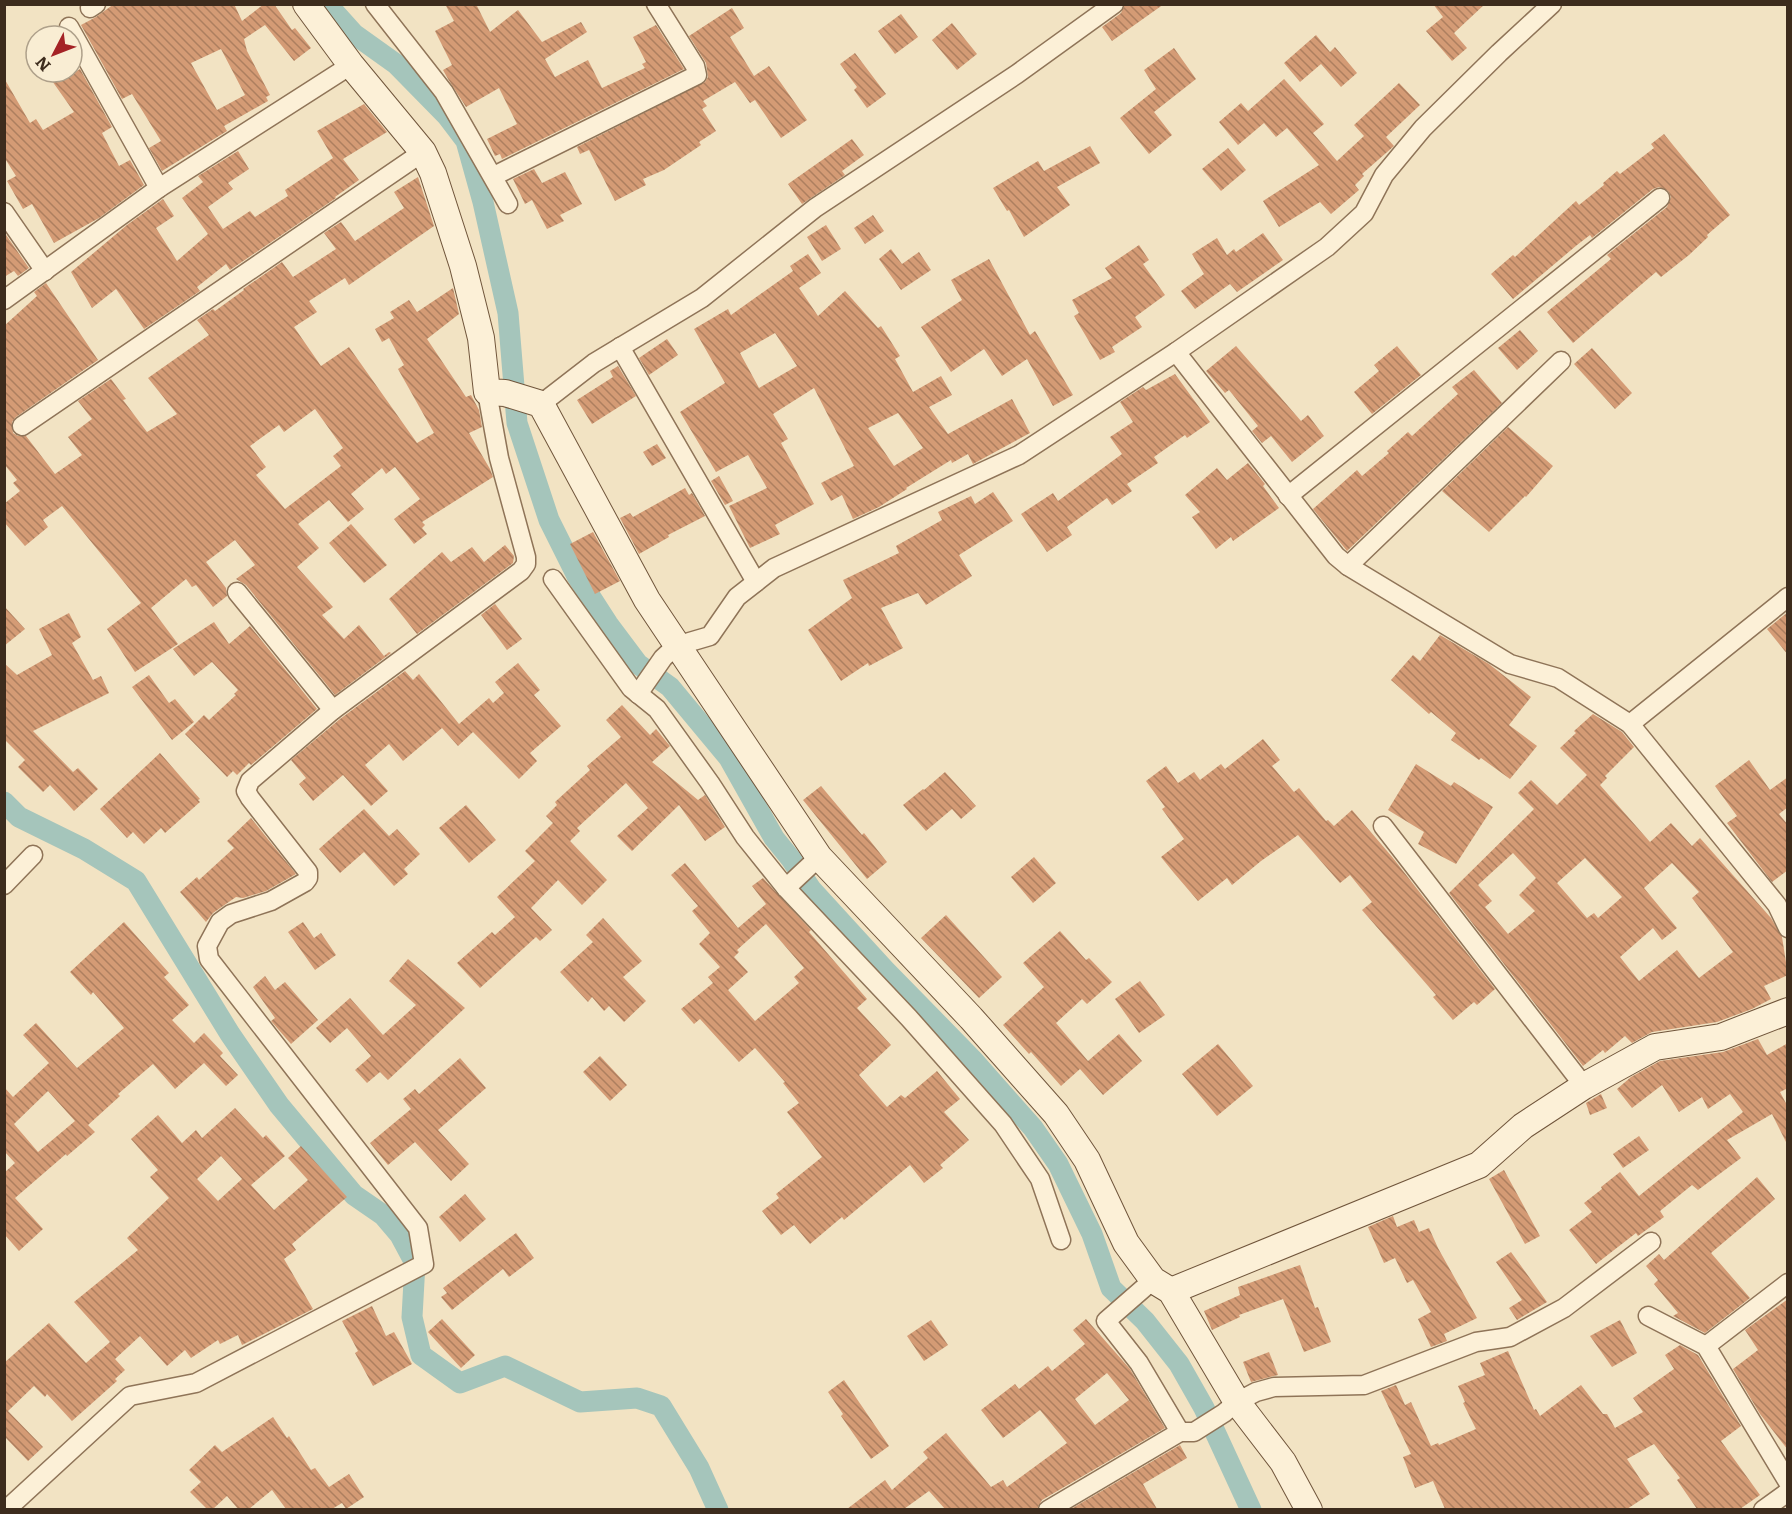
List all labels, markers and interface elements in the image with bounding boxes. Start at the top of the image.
north arrow [24,24,84,84]
text: N [29,52,56,78]

